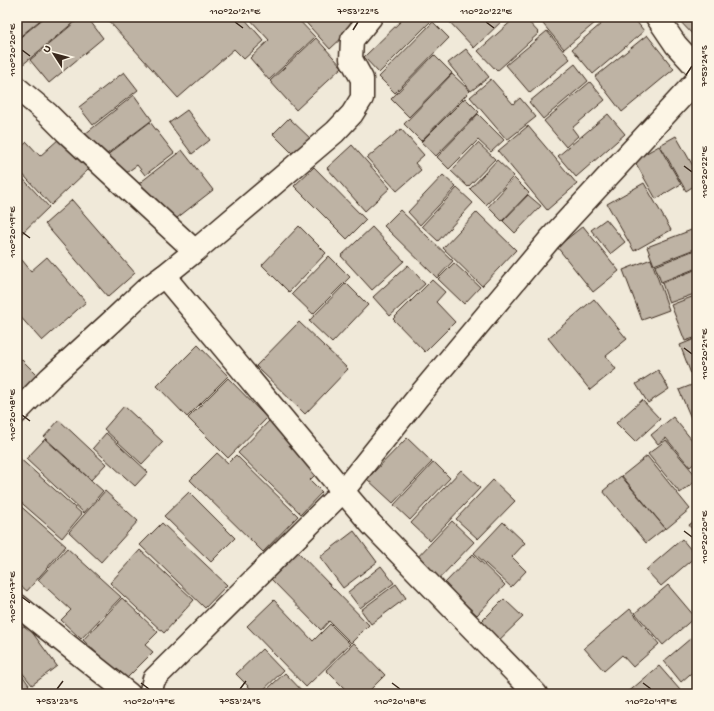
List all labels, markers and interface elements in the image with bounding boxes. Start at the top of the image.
text: 110°20'21"E [209,6,261,18]
text: 7°53'22"S [336,6,379,18]
text: 110°20'22"E [459,6,513,18]
text: 110°20'20"E [7,23,19,77]
north arrow [34,34,74,74]
text: U [41,43,55,55]
text: 7°53'24"S [699,45,711,88]
text: 110°20'22"E [699,145,711,199]
text: 110°20'19"E [7,206,19,258]
text: 110°20'21"E [699,328,711,380]
text: 110°20'18"E [7,389,19,442]
text: 110°20'20"E [699,510,711,564]
text: 110°20'17"E [7,571,19,624]
text: 7°53'23"S [35,696,78,708]
text: 110°20'17"E [123,696,175,708]
text: 7°53'24"S [218,696,261,708]
text: 110°20'18"E [373,696,426,708]
text: 110°20'19"E [625,696,677,708]

